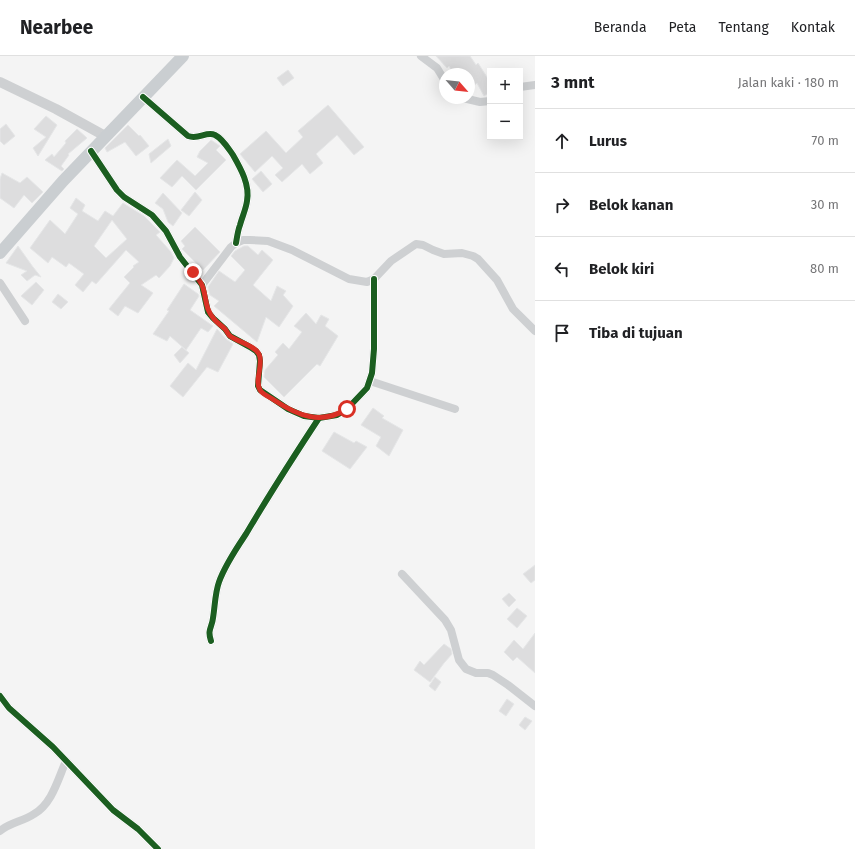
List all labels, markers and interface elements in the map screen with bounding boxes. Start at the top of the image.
text: Nearbee [20,16,93,39]
text: Beranda [594,19,647,36]
text: Peta [669,19,696,36]
text: Tentang [718,19,769,36]
text: Kontak [791,19,835,36]
north arrow [439,68,475,104]
map controls [487,68,523,140]
button: + [487,68,523,104]
text: 3 mnt [551,72,595,93]
text: Jalan kaki · 180 m [738,75,839,90]
button: − [487,104,523,140]
icon: ahead [551,130,573,152]
text: Lurus [589,132,627,150]
text: 70 m [812,133,839,148]
icon: right [551,194,573,216]
text: Belok kanan [589,196,673,214]
text: 30 m [811,197,839,212]
icon: left [551,258,573,280]
text: Belok kiri [589,260,654,278]
text: 80 m [810,261,839,276]
route end [184,263,202,281]
icon: arrive [551,322,573,344]
text: Tiba di tujuan [589,324,683,342]
route start [338,400,356,418]

